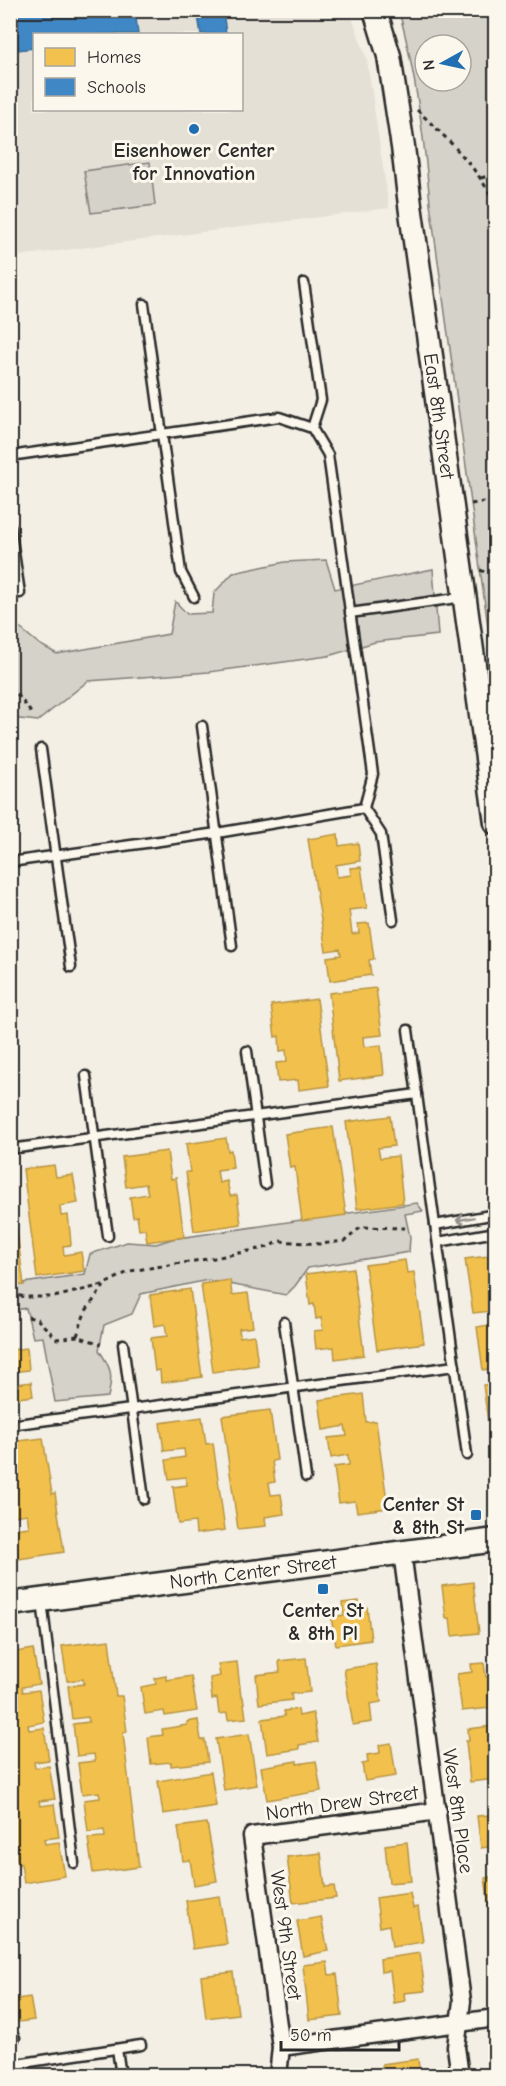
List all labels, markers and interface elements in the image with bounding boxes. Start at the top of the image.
legend [33,33,243,111]
north arrow [413,33,473,93]
text: Homes [87,47,141,68]
text: N [419,59,439,71]
text: Schools [87,77,146,98]
marker: Eisenhower Center for Innovation [187,122,201,136]
place label: Eisenhower Center for Innovation [114,139,274,185]
street label: East 8th Street [419,352,459,482]
one-way arrow [456,1214,476,1225]
place label: Center St & 8th St [383,1493,464,1539]
marker: Center St & 8th St [469,1508,483,1522]
street label: North Center Street [168,1550,339,1594]
marker: Center St & 8th Pl [316,1582,330,1596]
place label: Center St & 8th Pl [282,1599,364,1645]
street label: West 8th Place [438,1747,478,1875]
street label: North Drew Street [264,1781,421,1825]
street label: West 9th Street [266,1869,307,2002]
scale bar [281,2014,400,2052]
text: 50 m [290,2025,332,2046]

